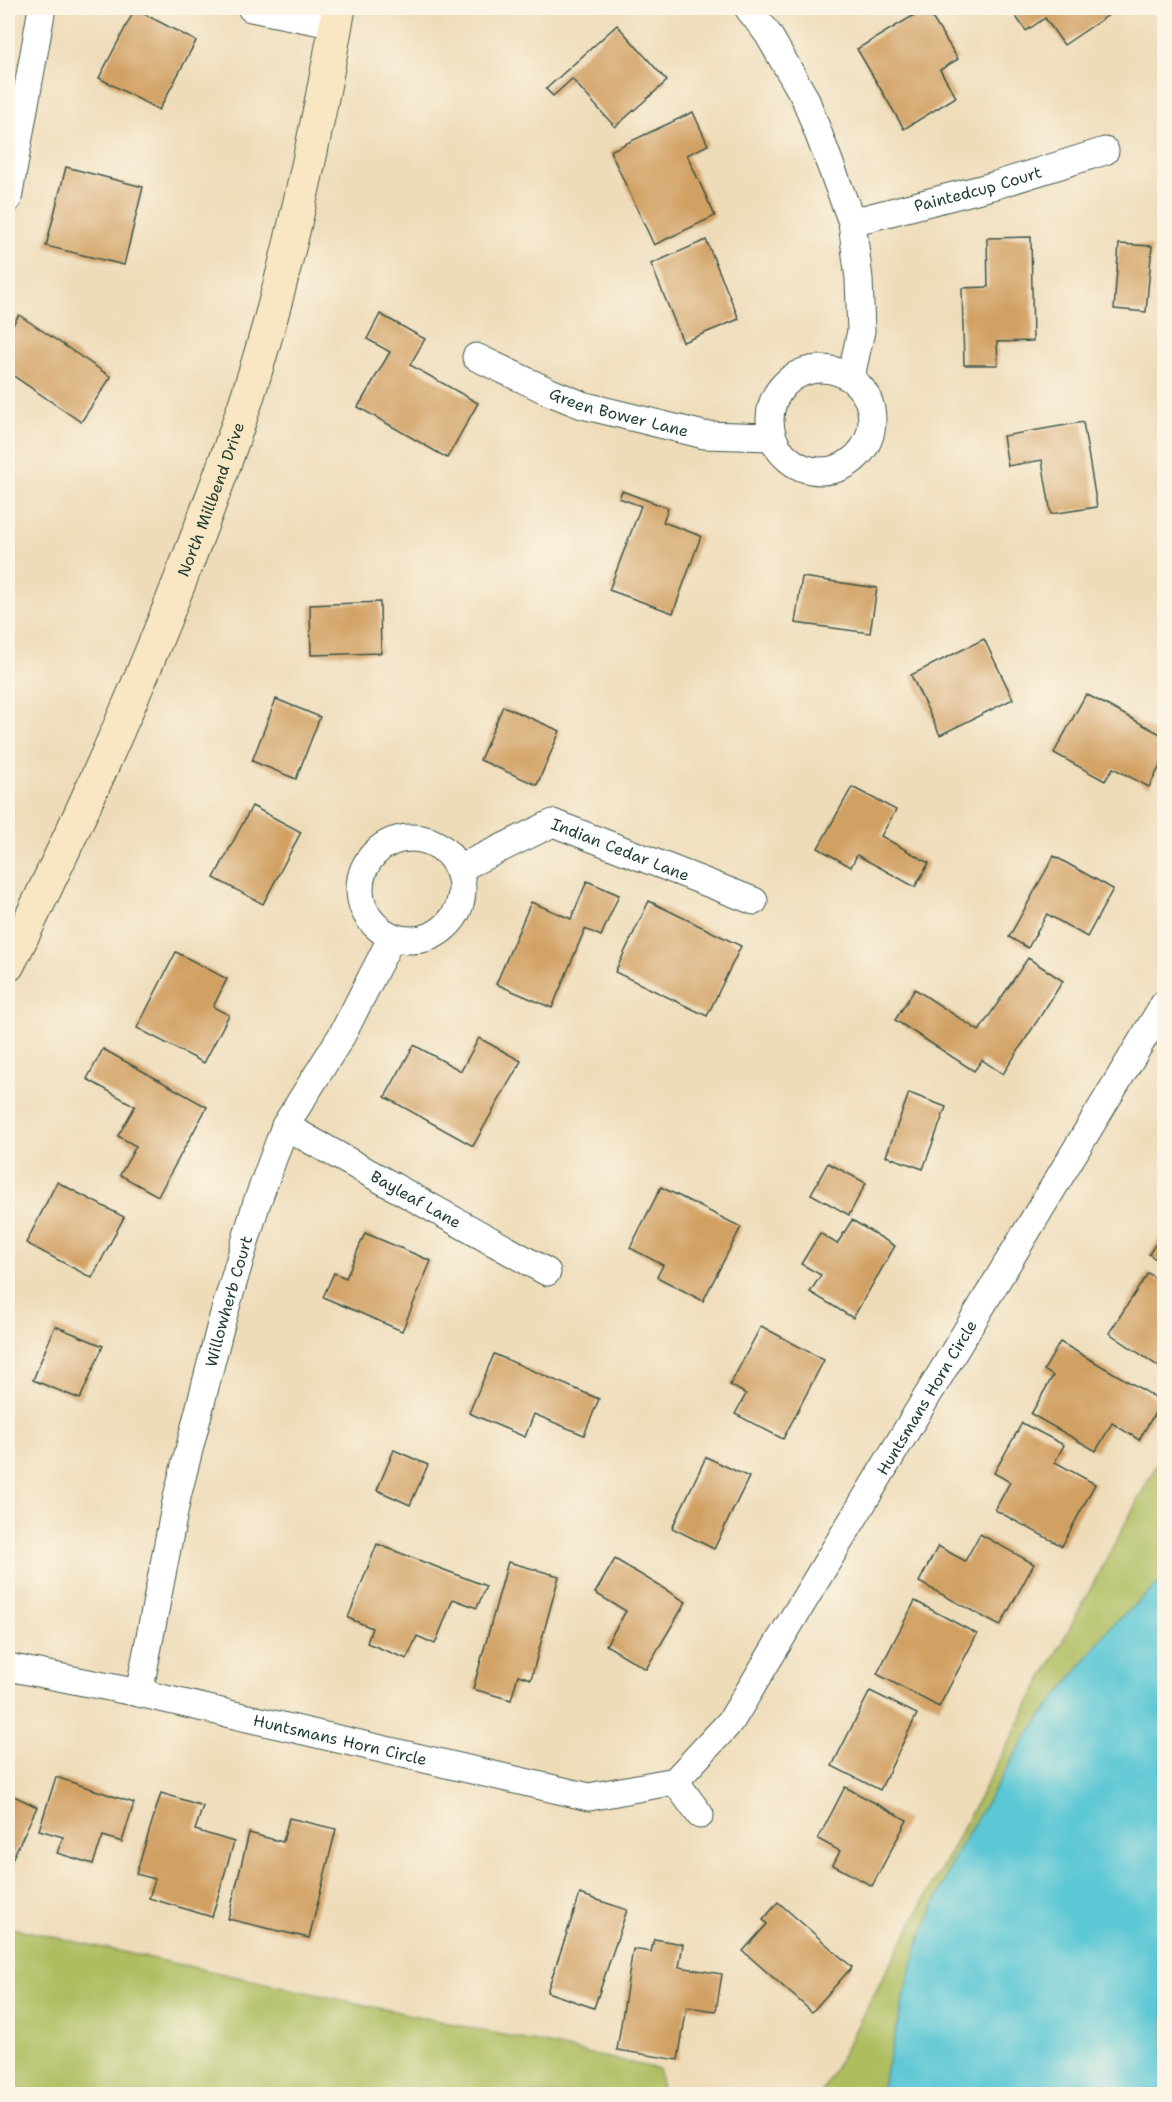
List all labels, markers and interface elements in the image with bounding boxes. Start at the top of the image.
street label: Paintedcup Court [912,161,1044,216]
street label: Green Bower Lane [546,382,691,441]
street label: North Millbend Drive [172,419,249,580]
street label: Indian Cedar Lane [548,813,693,885]
street label: Bayleaf Lane [367,1165,465,1233]
street label: Willowherb Court [200,1233,257,1369]
street label: Huntsmans Horn Circle [872,1316,981,1479]
street label: Huntsmans Horn Circle [251,1709,429,1770]

